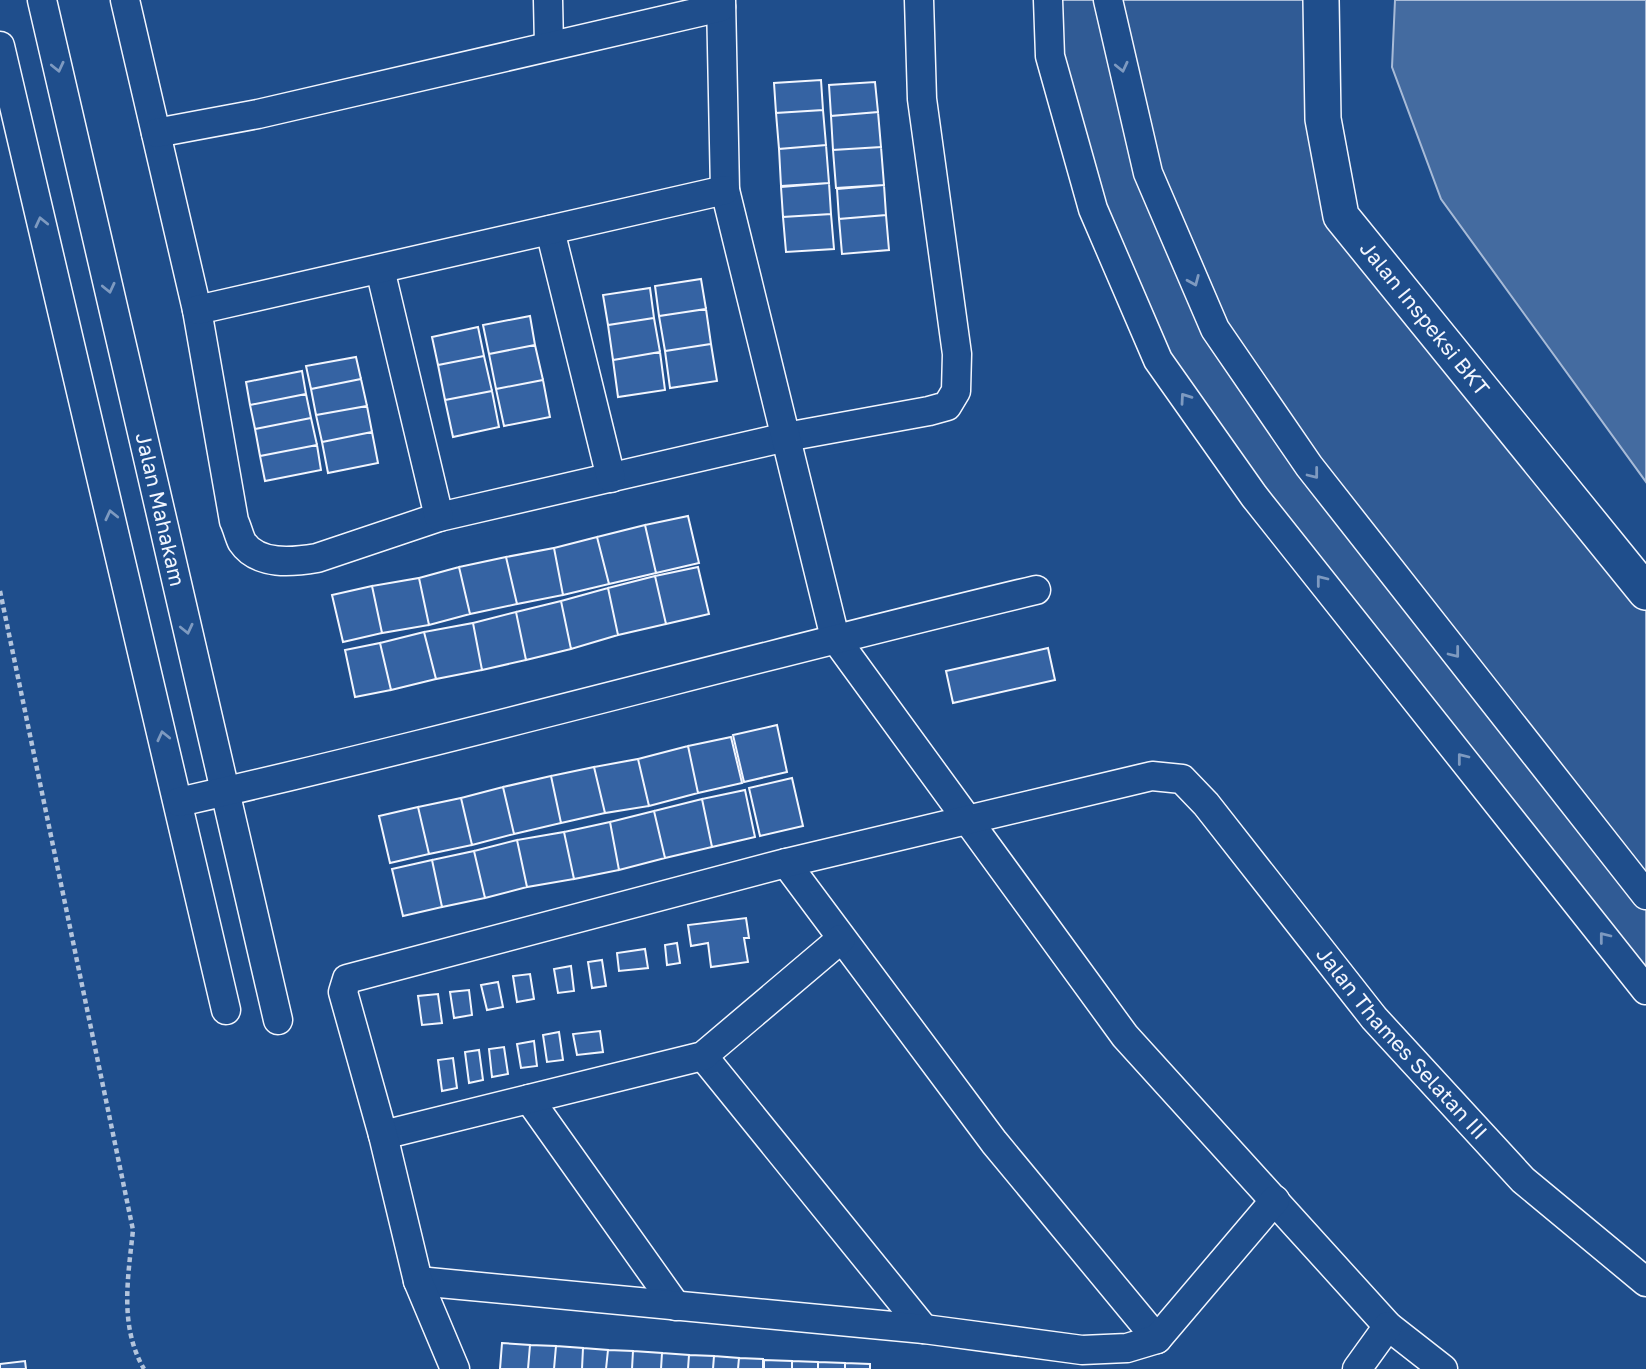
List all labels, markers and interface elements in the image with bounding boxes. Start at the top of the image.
one-way arrow [49,60,64,72]
one-way arrow [1114,60,1128,72]
one-way arrow [35,216,50,228]
street label: Jalan Inspeksi BKT [1355,236,1496,401]
one-way arrow [1186,274,1200,287]
one-way arrow [100,282,115,294]
one-way arrow [1181,393,1193,406]
street label: Jalan Mahakam [130,430,191,589]
one-way arrow [1306,466,1319,478]
one-way arrow [104,509,119,521]
one-way arrow [1317,575,1330,588]
one-way arrow [179,623,194,635]
one-way arrow [1447,645,1460,657]
one-way arrow [157,730,171,742]
one-way arrow [1458,754,1471,766]
one-way arrow [1599,932,1612,944]
street label: Jalan Thames Selatan III [1311,941,1493,1145]

